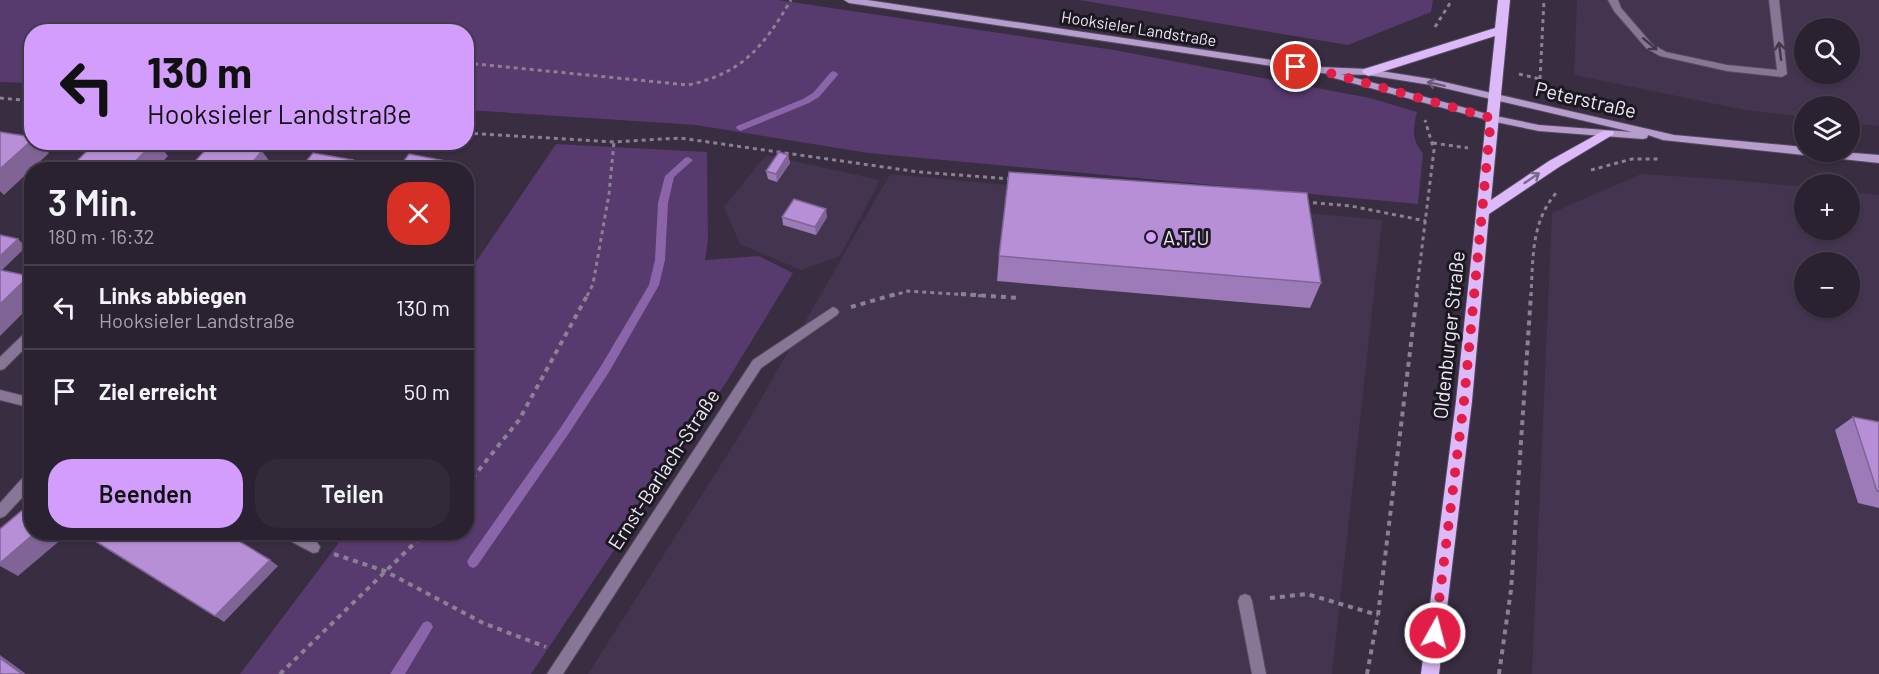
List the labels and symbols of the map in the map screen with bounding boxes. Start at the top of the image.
street label: Hooksieler Landstraße [1060,6,1218,50]
one-way arrow [1642,38,1658,51]
pin [1270,41,1321,92]
one-way arrow [1774,41,1785,61]
street label: Peterstraße [1533,76,1639,122]
one-way arrow [1427,78,1447,89]
one-way arrow [1524,172,1540,184]
place label: A.T.U [1163,225,1209,249]
marker: A.T.U [1144,230,1158,244]
street label: Oldenburger Straße [1427,250,1469,420]
street label: Ernst-Barlach-Straße [602,384,724,554]
position arrow [1403,601,1467,665]

